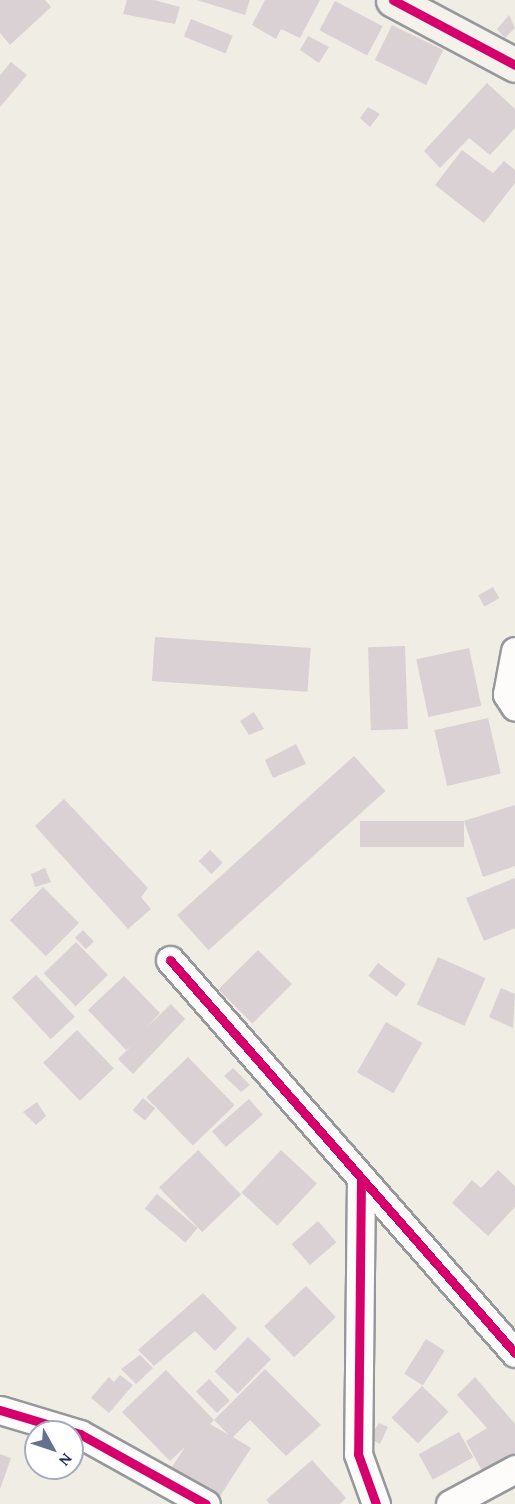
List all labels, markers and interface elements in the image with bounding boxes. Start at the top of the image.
north arrow [24,1420,84,1480]
text: N [54,1448,79,1472]

